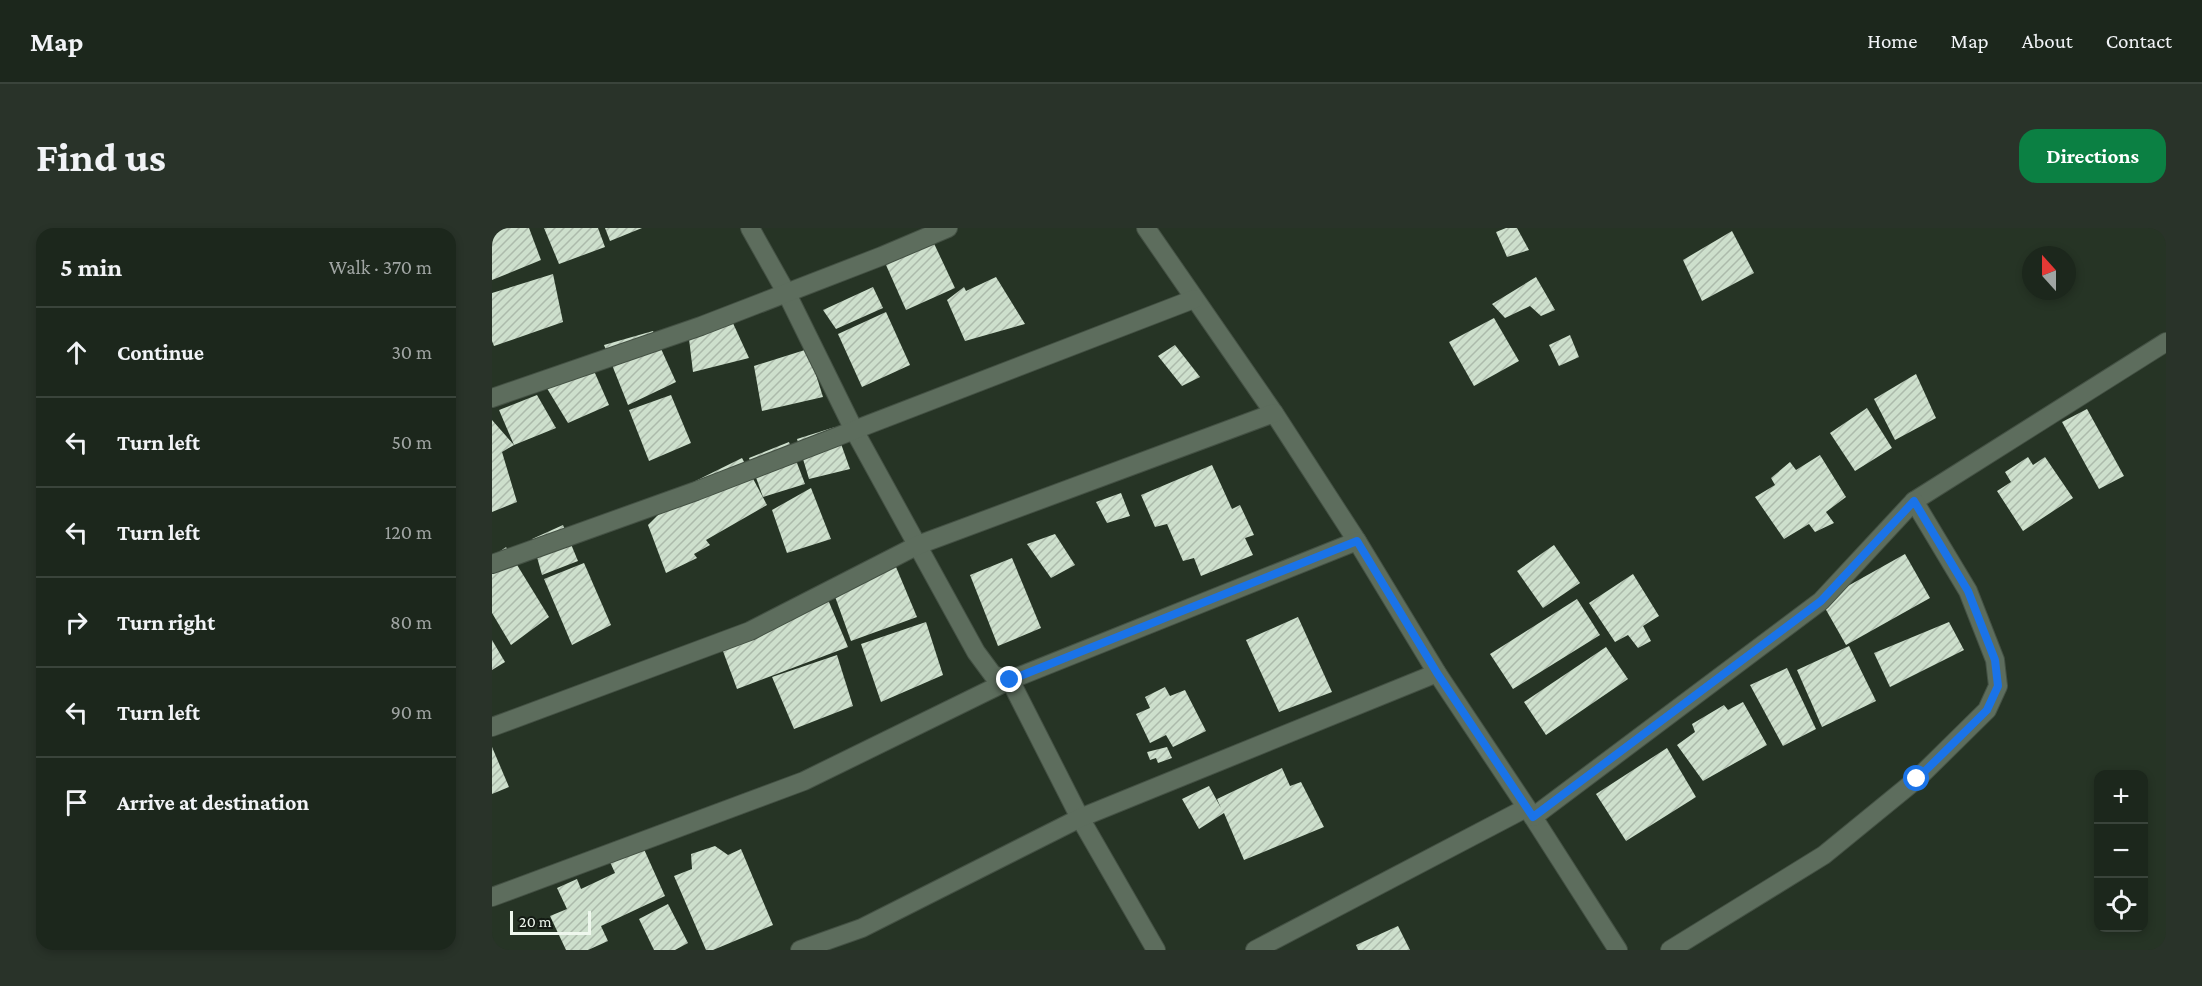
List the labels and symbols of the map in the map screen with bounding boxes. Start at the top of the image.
north arrow [2022,246,2076,300]
route end [996,666,1022,692]
route start [1903,765,1929,791]
scale bar [510,908,591,936]

